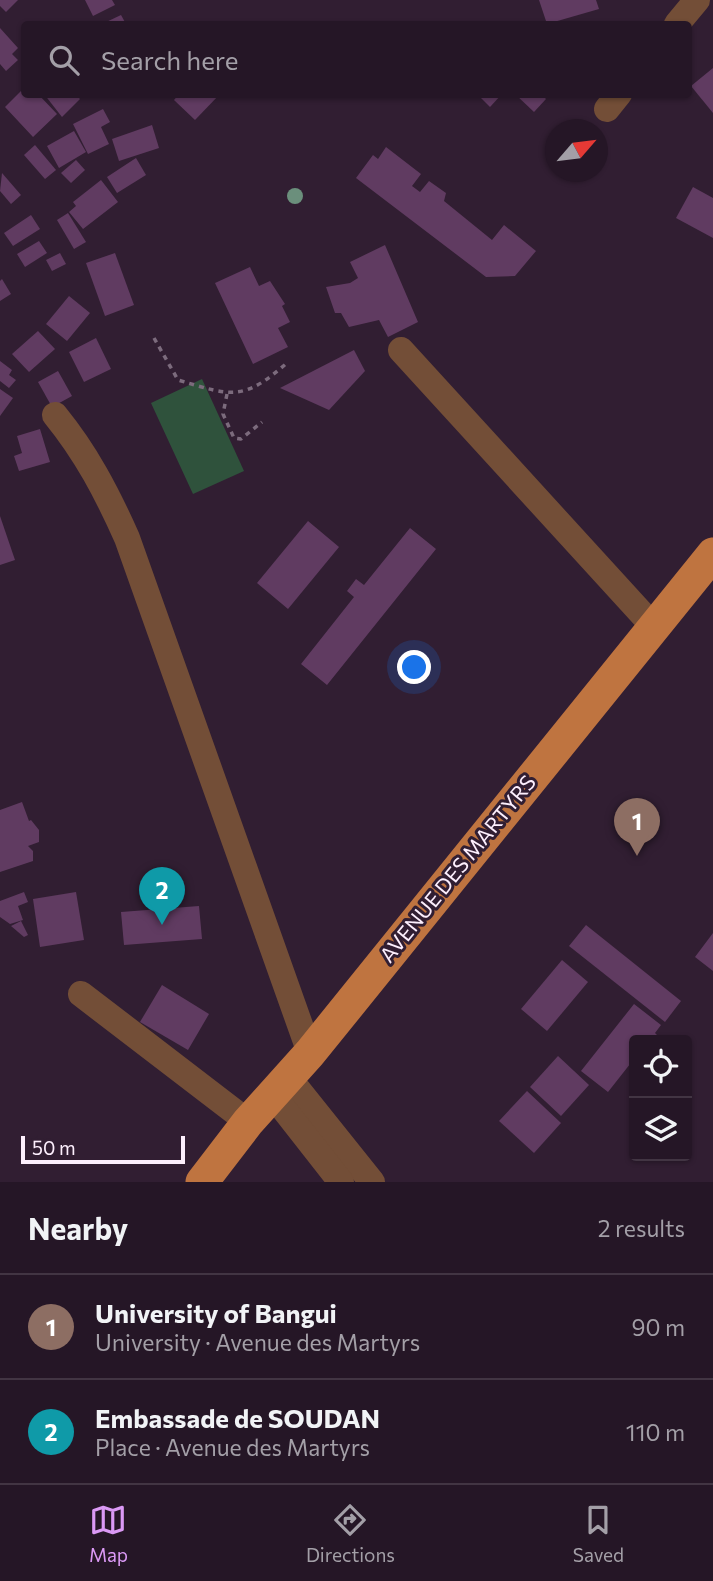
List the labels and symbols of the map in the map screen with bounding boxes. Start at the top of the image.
north arrow [545,119,608,182]
your location [397,650,431,684]
street label: AVENUE DES MARTYRS [374,769,540,967]
pin: 1 [614,798,660,856]
pin: 2 [139,867,185,925]
scale bar [21,1133,186,1165]

